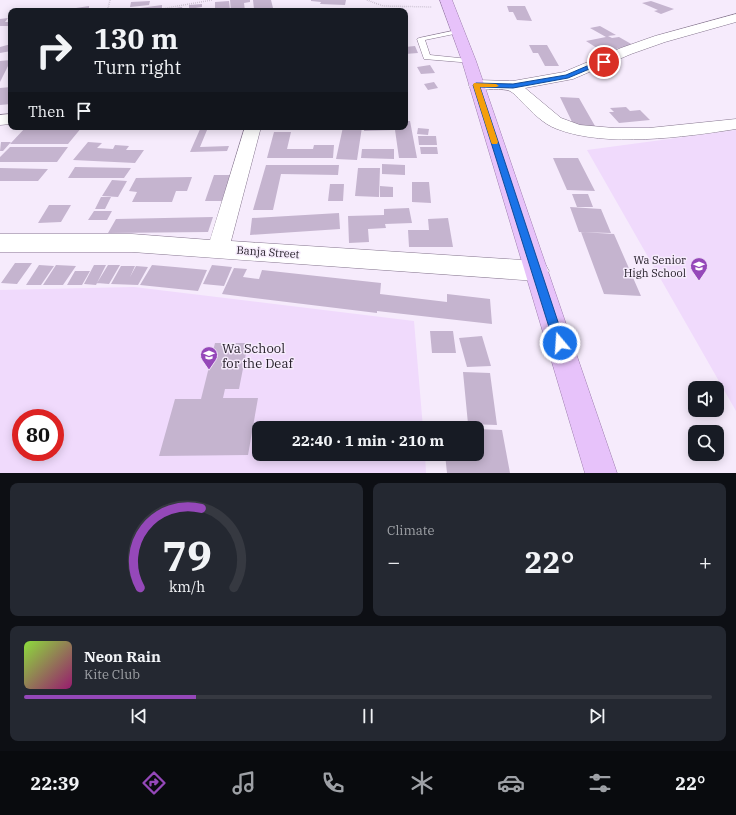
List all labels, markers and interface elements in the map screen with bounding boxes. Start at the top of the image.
text: 130 m [94,20,178,57]
icon: right [28,24,80,76]
pin [587,45,621,79]
icon: arrive [593,51,615,73]
text: Turn right [94,56,181,79]
icon: arrive [73,100,95,122]
text: Then [28,102,65,121]
street label: Banja Street [236,243,300,261]
place label: Wa Senior High School [624,253,686,280]
school or university icon: Wa Senior High School [689,256,709,281]
position arrow [539,322,581,364]
place label: Wa School for the Deaf [222,340,294,372]
school or university icon: Wa School for the Deaf [199,345,219,370]
map controls [688,381,724,461]
button: sound [688,381,724,417]
speed limit sign: 80 [12,409,64,461]
button: search [688,425,724,461]
text: 22:40 · 1 min · 210 m [292,431,444,450]
text: Climate [387,522,434,539]
text: 79 [162,527,211,581]
text: 22° [524,542,575,581]
text: − [387,547,400,576]
text: + [699,547,712,576]
text: km/h [168,576,205,595]
text: Neon Rain [84,647,161,666]
text: Kite Club [84,666,140,683]
icon: previous [128,705,150,727]
icon: pause [357,705,379,727]
icon: next [586,705,608,727]
icon: directions [140,769,168,797]
icon: music [230,769,258,797]
icon: phone [319,769,347,797]
icon: climate [408,769,436,797]
icon: car [497,769,525,797]
icon: filters [586,769,614,797]
text: 22:39 [31,772,79,795]
text: 22° [675,772,705,795]

